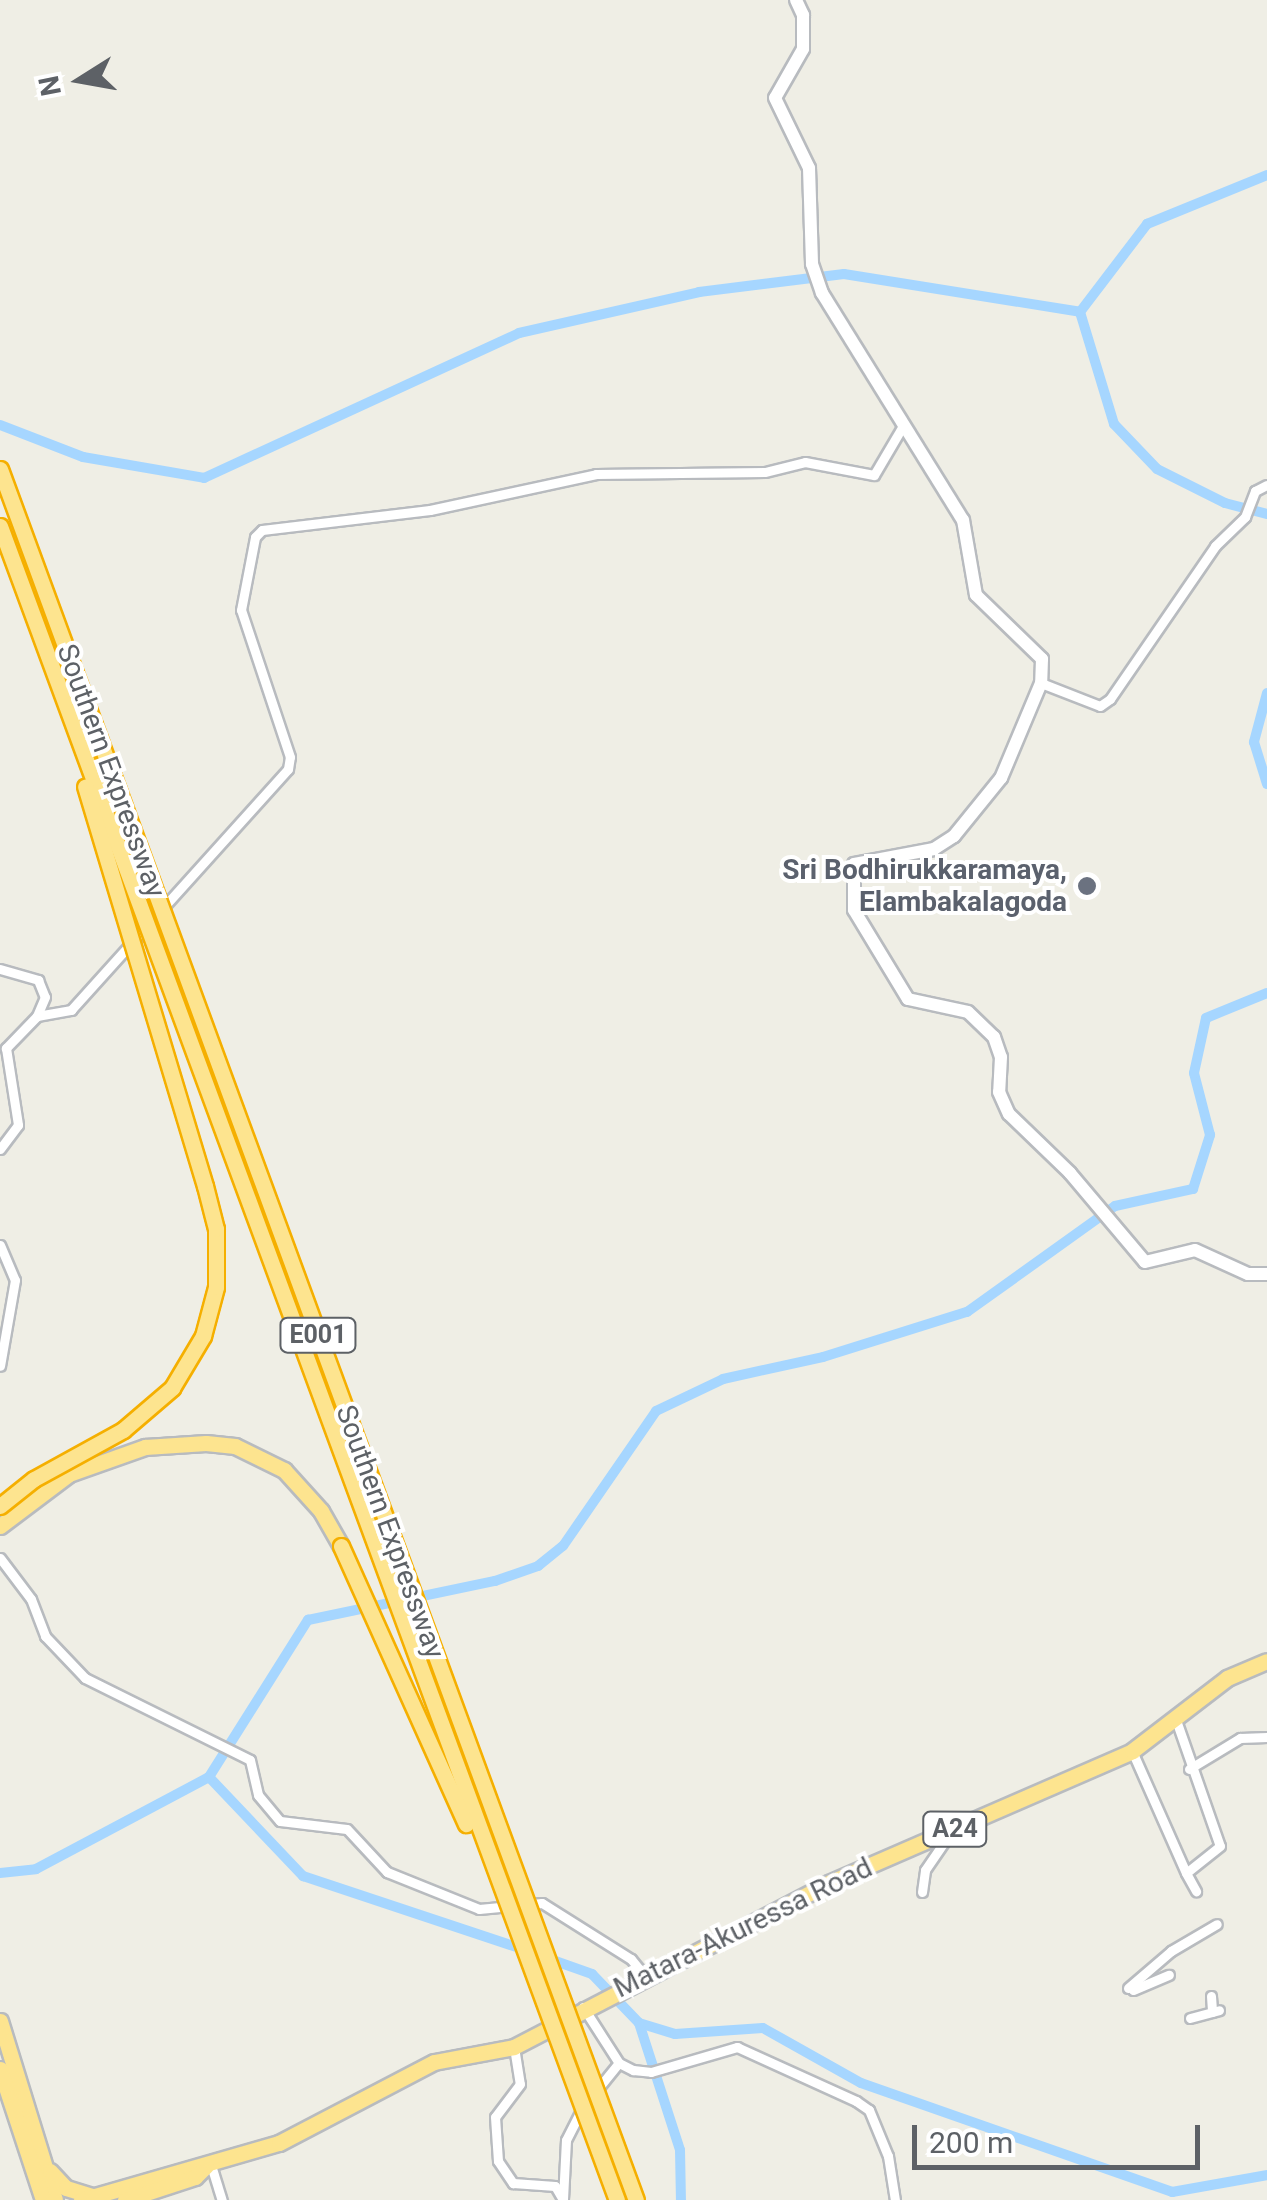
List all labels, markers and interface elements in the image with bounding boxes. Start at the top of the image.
north arrow [30,30,130,130]
text: N [32,73,68,99]
street label: Southern Expressway [50,640,172,902]
place label: Sri Bodhirukkaramaya, Elambakalagoda [782,853,1067,919]
marker: Sri Bodhirukkaramaya, Elambakalagoda [1076,875,1098,897]
road number: E001 [278,1315,358,1355]
street label: Southern Expressway [329,1401,451,1663]
road number: A24 [920,1809,990,1849]
street label: Matara-Akuressa Road [608,1851,878,2005]
scale bar [917,2105,1204,2167]
text: 200 m [929,2125,1013,2160]

